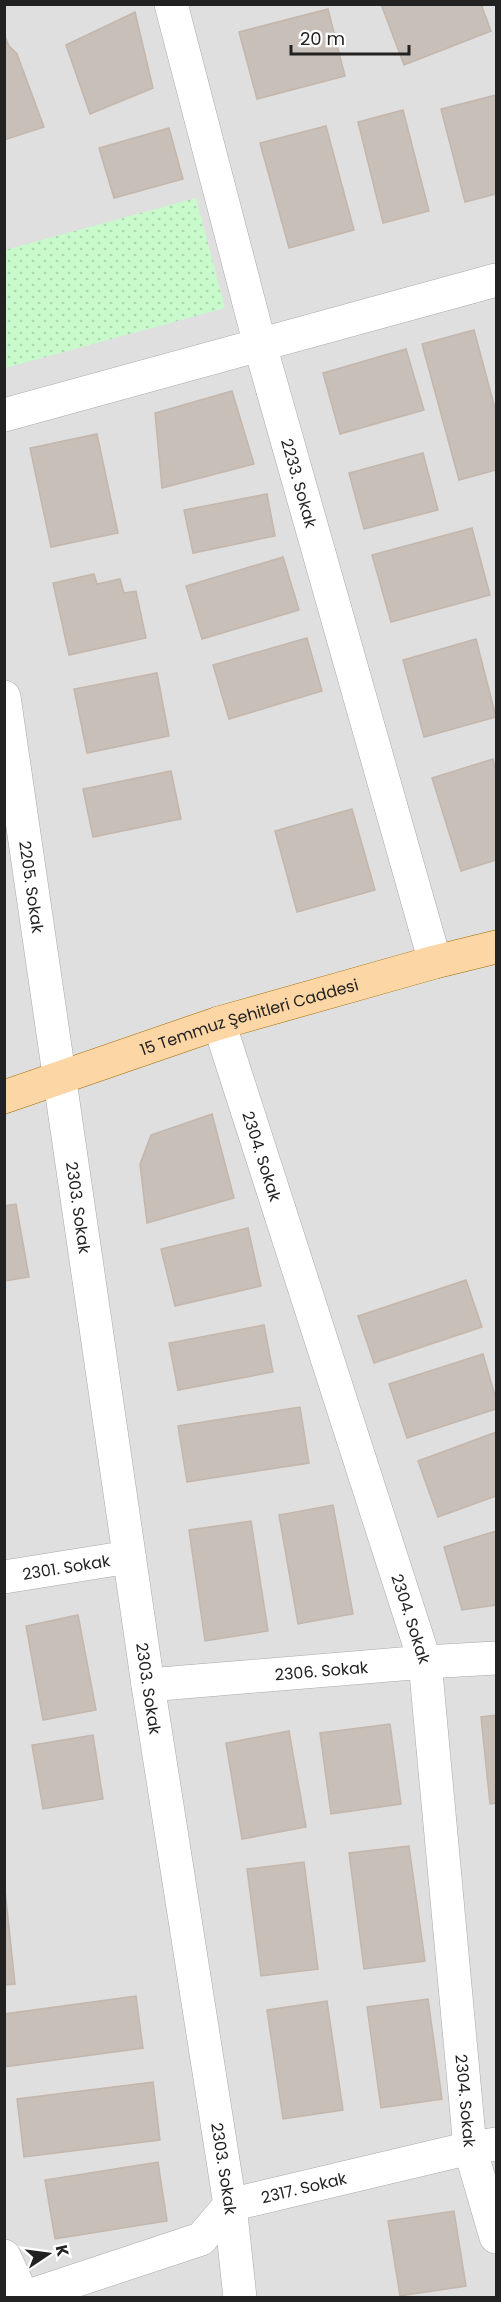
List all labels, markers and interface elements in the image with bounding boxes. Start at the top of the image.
scale bar [291,18,410,56]
text: 20 m [300,26,345,51]
street label: 2233. Sokak [276,436,323,531]
street label: 2205. Sokak [14,839,50,935]
street label: 15 Temmuz Şehitleri Caddesi [137,973,361,1061]
street label: 2304. Sokak [237,1108,287,1205]
street label: 2303. Sokak [60,1160,97,1256]
street label: 2301. Sokak [21,1549,112,1585]
street label: 2304. Sokak [386,1571,437,1668]
street label: 2303. Sokak [130,1641,167,1737]
street label: 2306. Sokak [274,1655,370,1686]
street label: 2304. Sokak [450,2053,481,2149]
street label: 2303. Sokak [206,2121,243,2216]
street label: 2317. Sokak [259,2166,350,2209]
north arrow [18,2224,78,2284]
text: K [50,2243,75,2259]

